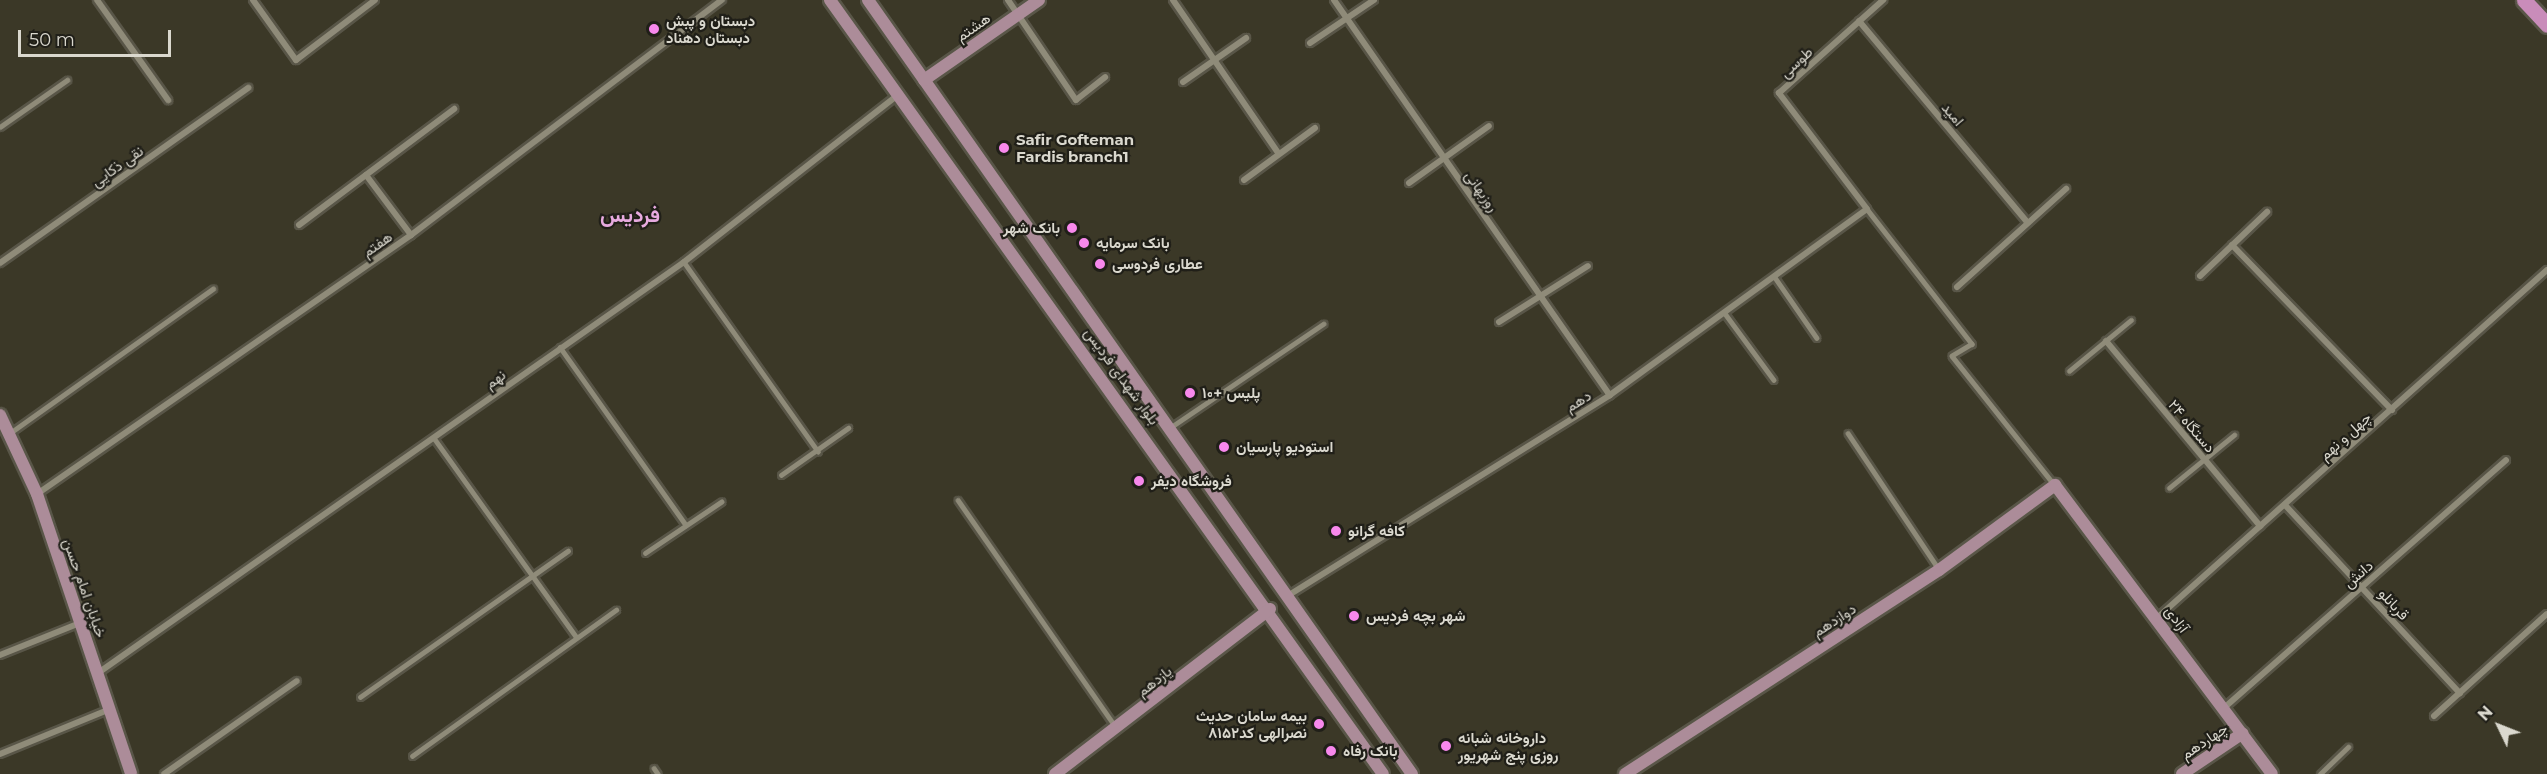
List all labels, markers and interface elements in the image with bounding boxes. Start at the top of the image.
street label: هشتم [952,9,994,45]
place label: دبستان و پبش دبستان دهناد [666,11,755,46]
scale bar [21,18,174,56]
marker: دبستان و پبش دبستان دهناد [647,22,661,36]
text: 50 m [29,29,75,51]
street label: طوسی [1776,43,1816,81]
street label: امید [1938,99,1968,129]
place label: Safir Gofteman Fardis branch1 [1016,130,1134,165]
marker: Safir Gofteman Fardis branch1 [997,141,1011,155]
street label: نقی ذکایی [87,142,147,190]
street label: روزبهانی [1461,167,1503,215]
district label: فردیس [600,202,660,228]
place label: بانک شهر [1003,219,1060,237]
marker: بانک شهر [1065,221,1079,235]
street label: هفتم [358,227,396,261]
place label: بانک سرمایه [1096,234,1169,252]
marker: بانک سرمایه [1077,236,1091,250]
place label: عطاری فردوسی [1112,255,1203,273]
marker: عطاری فردوسی [1093,257,1107,271]
street label: بلوار شهدای فردیس [1081,324,1163,428]
street label: نهم [481,365,509,393]
place label: پلیس +۱۰ [1202,384,1260,402]
marker: پلیس +۱۰ [1183,386,1197,400]
street label: دهم [1562,386,1594,416]
street label: ۲۴ دستگاه [2165,396,2219,456]
street label: چهل و نهم [2315,408,2375,464]
place label: استودیو پارسیان [1236,438,1333,456]
marker: استودیو پارسیان [1217,440,1231,454]
place label: فروشگاه دیفر [1151,472,1232,490]
marker: فروشگاه دیفر [1132,474,1146,488]
place label: کافه گرانو [1348,522,1405,540]
marker: کافه گرانو [1329,524,1343,538]
street label: خیابان امام حسن [60,536,110,640]
street label: دانش [2339,556,2377,592]
street label: قربانلو [2375,585,2413,623]
street label: دوازدهم [1809,599,1859,641]
street label: آزادی [2161,602,2193,636]
place label: شهر بچه فردیس [1366,607,1465,625]
marker: شهر بچه فردیس [1347,609,1361,623]
street label: یازدهم [1133,662,1175,700]
north arrow [2469,696,2529,756]
text: N [2474,702,2497,725]
place label: بیمه سامان حدیث نصرالهی کد۸۱۵۲ [1196,706,1307,741]
marker: بیمه سامان حدیث نصرالهی کد۸۱۵۲ [1312,717,1326,731]
street label: چهاردهم [2177,719,2231,763]
place label: داروخانه شبانه روزی پنج شهریور [1458,728,1559,763]
marker: داروخانه شبانه روزی پنج شهریور [1439,739,1453,753]
place label: بانک رفاه [1343,742,1397,760]
marker: بانک رفاه [1324,744,1338,758]

